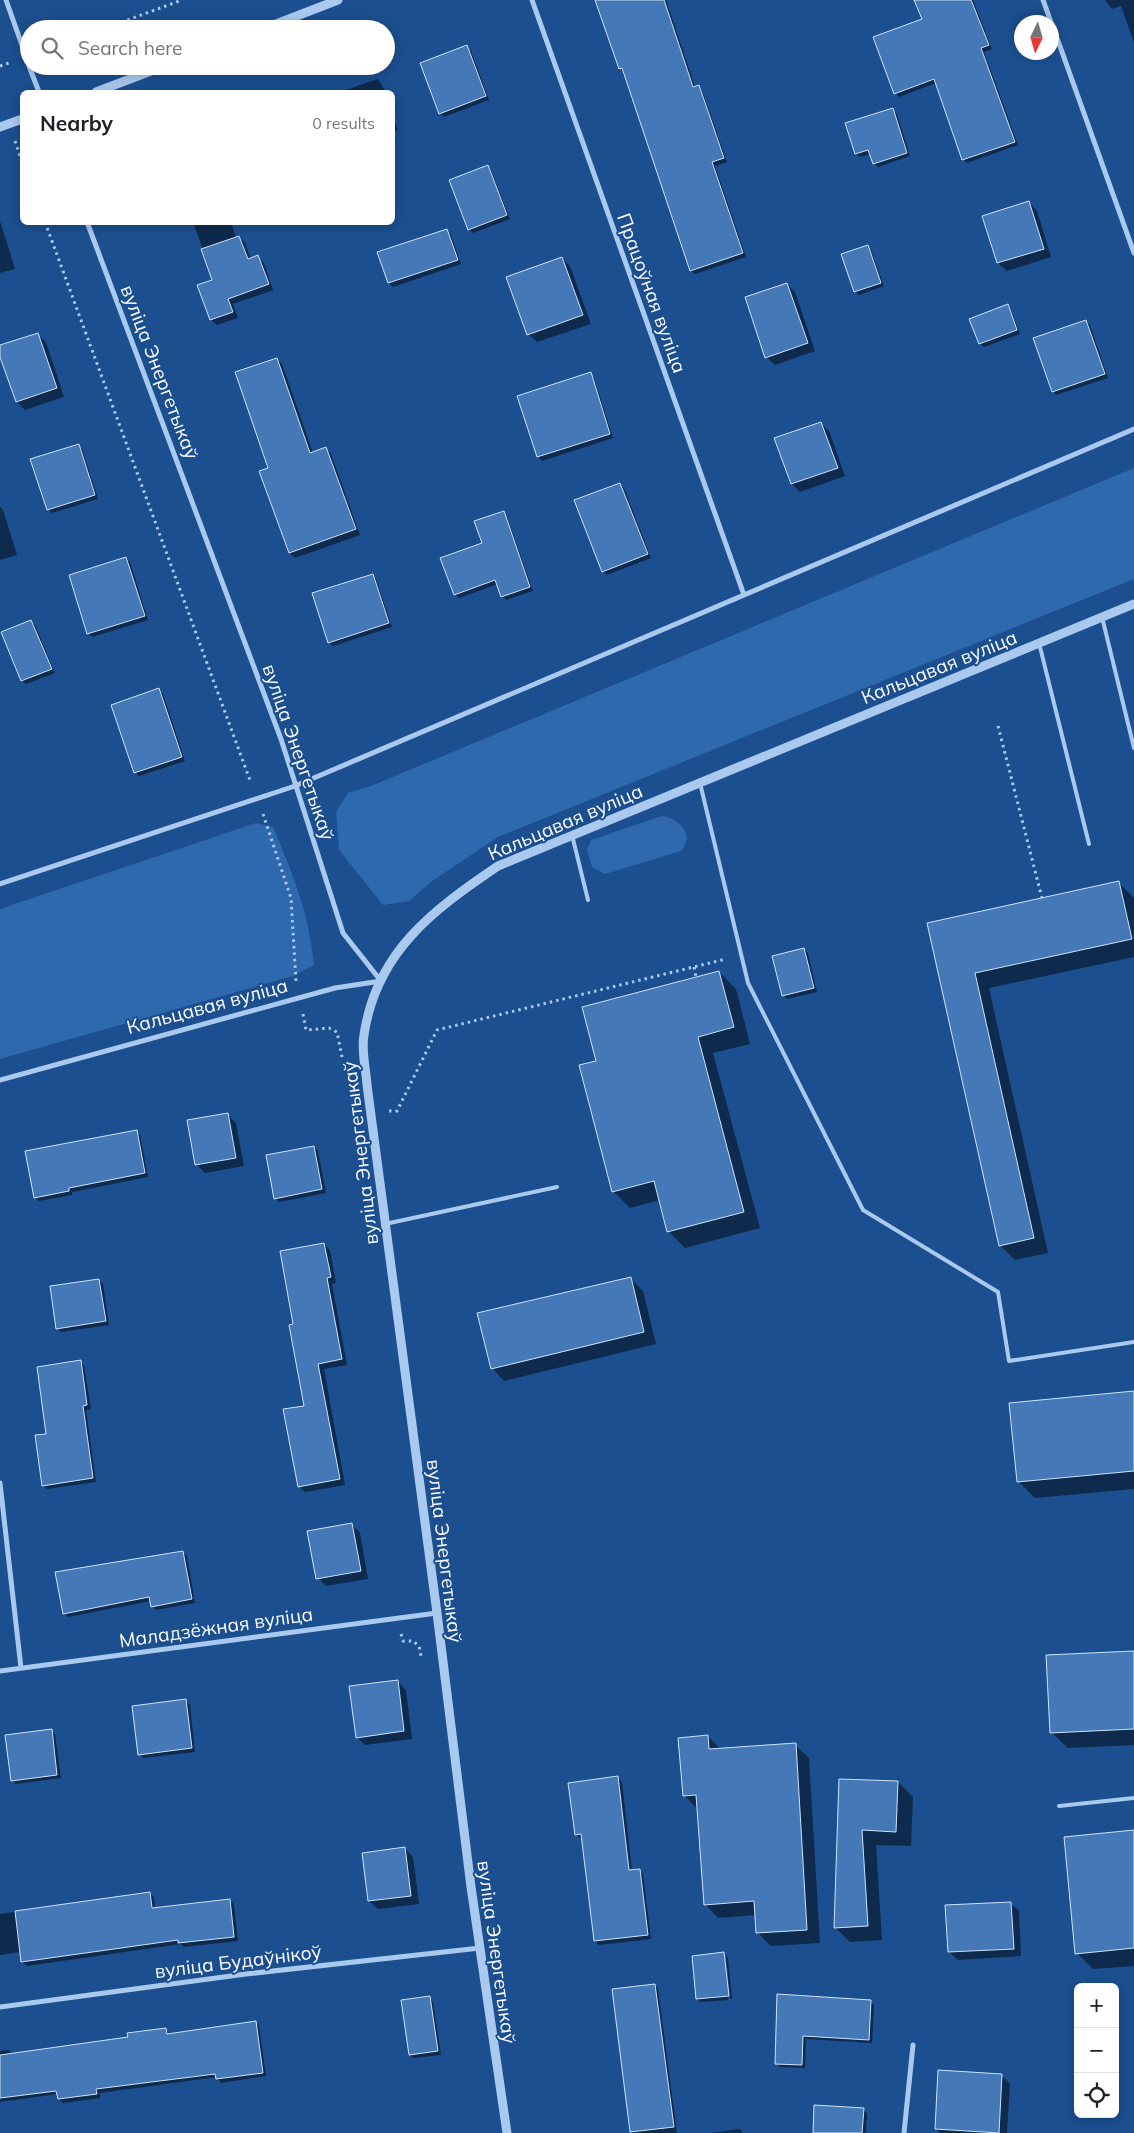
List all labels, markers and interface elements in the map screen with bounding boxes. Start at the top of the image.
north arrow [1014,15,1059,60]
search box [20,20,395,75]
icon: search [38,34,66,62]
text: Search here [78,36,182,60]
text: Nearby [40,110,113,136]
text: 0 results [312,113,375,133]
street label: Працоўная вуліца [612,210,692,376]
street label: вуліца Энергетыкаў [116,281,204,463]
street label: Кальцавая вуліца [858,625,1020,709]
street label: вуліца Энергетыкаў [258,661,340,843]
street label: Кальцавая вуліца [484,779,646,865]
street label: Кальцавая вуліца [124,973,290,1039]
street label: вуліца Энергетыкаў [337,1060,383,1246]
street label: вуліца Энергетыкаў [422,1458,468,1644]
street label: Маладзёжная вуліца [118,1602,314,1652]
street label: вуліца Энергетыкаў [472,1859,522,2045]
street label: вуліца Будаўнікоў [153,1939,323,1983]
map controls [1074,1983,1119,2118]
button: + [1074,1983,1119,2028]
button: − [1074,2028,1119,2073]
button: locate [1074,2073,1119,2118]

